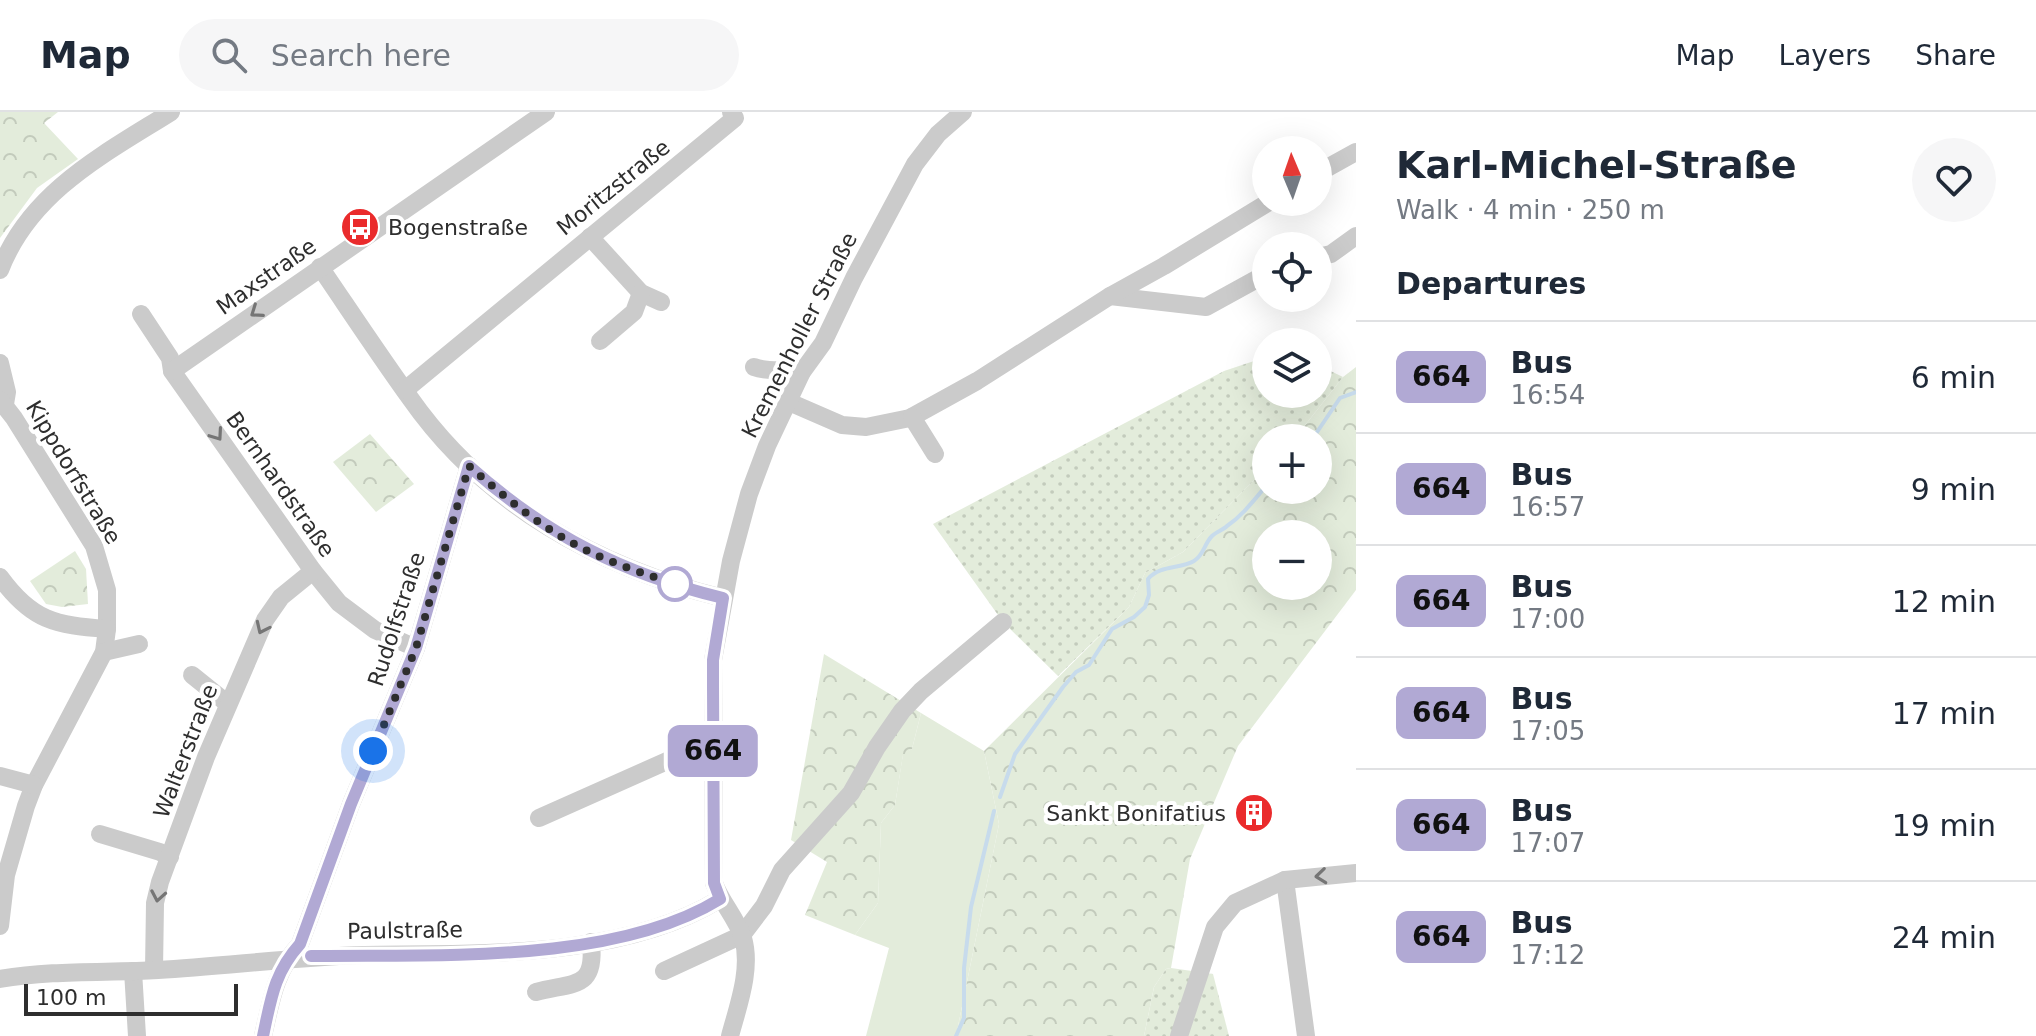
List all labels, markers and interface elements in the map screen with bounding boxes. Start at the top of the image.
search box [179,19,739,91]
text: Map [40,33,131,77]
icon: search [207,33,251,77]
text: Search here [271,38,451,73]
text: Map [1675,39,1735,72]
text: Layers [1779,39,1871,72]
text: Share [1915,39,1996,72]
street label: Moritzstraße [552,134,675,240]
north arrow [1252,136,1332,216]
map controls [1252,136,1332,600]
button: heart [1912,138,1996,222]
text: Karl-Michel-Straße [1396,143,1797,187]
text: Walk · 4 min · 250 m [1396,195,1665,225]
bus stop icon: Bogenstraße [339,206,381,248]
place label: Bogenstraße [388,215,528,240]
street label: Kremenholler Straße [737,228,862,442]
button: locate [1252,232,1332,312]
street label: Maxstraße [212,233,321,320]
text: Departures [1396,266,1586,301]
one-way arrow [251,302,265,317]
button: layers [1252,328,1332,408]
text: Bus [1510,345,1573,380]
text: 664 [1412,360,1470,393]
text: 6 min [1911,360,1996,395]
text: 16:54 [1510,380,1585,410]
street label: Kippdorfstraße [21,396,126,548]
street label: Bernhardstraße [221,407,340,562]
button: + [1252,424,1332,504]
one-way arrow [207,426,222,440]
text: Bus [1510,457,1573,492]
text: 664 [1412,472,1470,505]
text: 9 min [1911,472,1996,507]
text: 16:57 [1510,492,1585,522]
button: − [1252,520,1332,600]
street label: Rudolfstraße [363,549,430,689]
unlabelled marker [658,567,692,601]
text: Bus [1510,569,1573,604]
text: 664 [1412,584,1470,617]
text: 12 min [1892,584,1996,619]
text: 17:00 [1510,604,1585,634]
one-way arrow [256,619,272,634]
street label: Walterstraße [149,681,222,822]
text: Bus [1510,681,1573,716]
text: 664 [1412,696,1470,729]
text: 17 min [1892,696,1996,731]
text: 17:05 [1510,716,1585,746]
line badge: 664 [667,725,759,777]
your location [353,731,393,771]
text: 664 [684,734,742,767]
building icon: Sankt Bonifatius [1233,792,1275,834]
text: Bus [1510,793,1573,828]
place label: Sankt Bonifatius [1046,801,1226,826]
text: 664 [1412,808,1470,841]
text: 19 min [1892,808,1996,843]
text: 17:07 [1510,828,1585,858]
one-way arrow [1314,868,1327,885]
one-way arrow [150,889,167,903]
text: Bus [1510,905,1573,940]
street label: Paulstraße [347,917,463,944]
text: 664 [1412,920,1470,953]
text: 24 min [1892,920,1996,955]
text: 17:12 [1510,940,1585,970]
scale bar [24,980,238,1016]
text: 100 m [36,985,106,1010]

